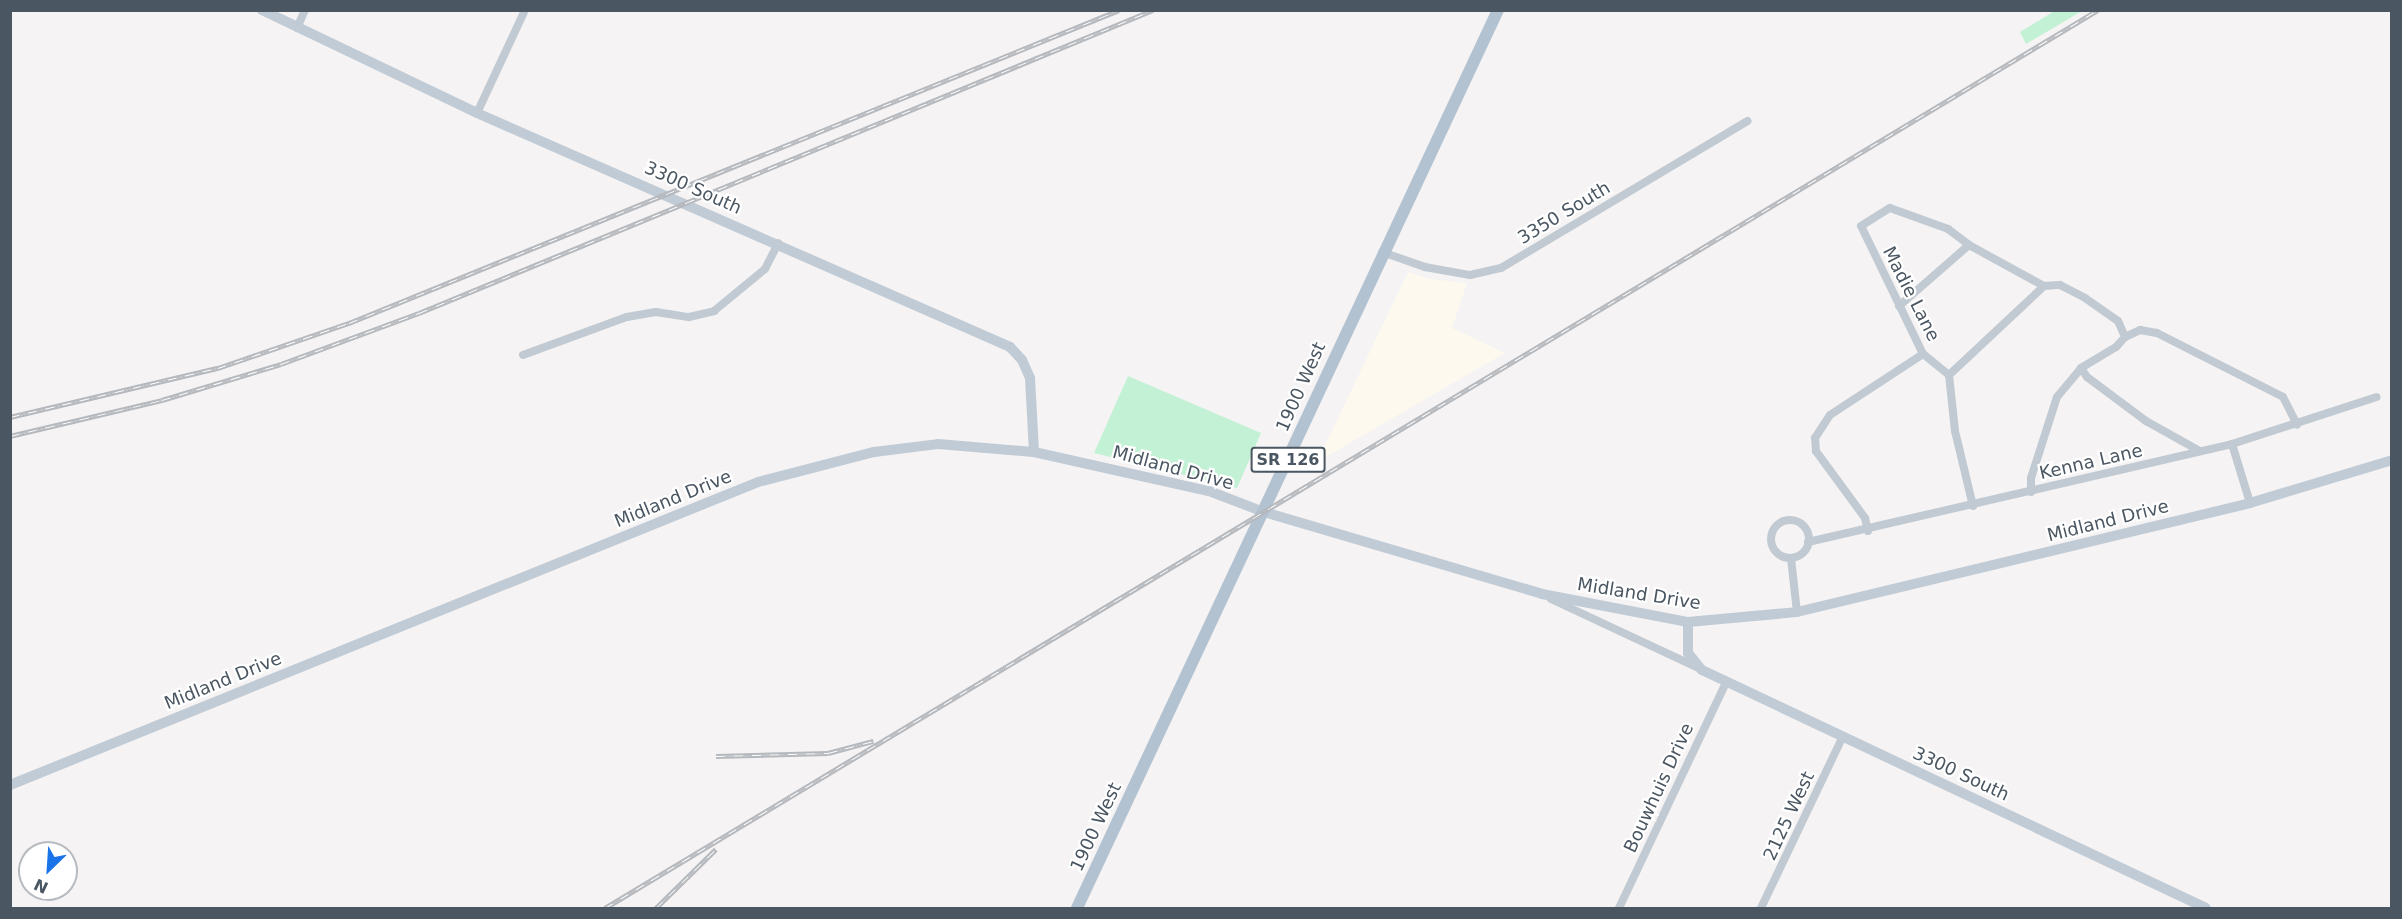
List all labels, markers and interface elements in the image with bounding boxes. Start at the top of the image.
street label: 3300 South [641,157,745,219]
street label: 3350 South [1514,177,1614,249]
street label: Madie Lane [1878,243,1944,345]
street label: 1900 West [1272,339,1330,435]
street label: Kenna Lane [2037,440,2145,484]
street label: Midland Drive [1110,441,1236,495]
road number: SR 126 [1250,447,1326,473]
street label: Midland Drive [611,466,735,532]
street label: Midland Drive [2045,495,2171,547]
street label: Midland Drive [1576,574,1702,614]
street label: Midland Drive [161,648,285,714]
street label: Bouwhuis Drive [1620,720,1698,856]
street label: 3300 South [1909,742,2013,806]
street label: 2125 West [1759,768,1819,864]
street label: 1900 West [1066,779,1126,875]
north arrow [18,841,78,901]
text: N [31,875,51,897]

